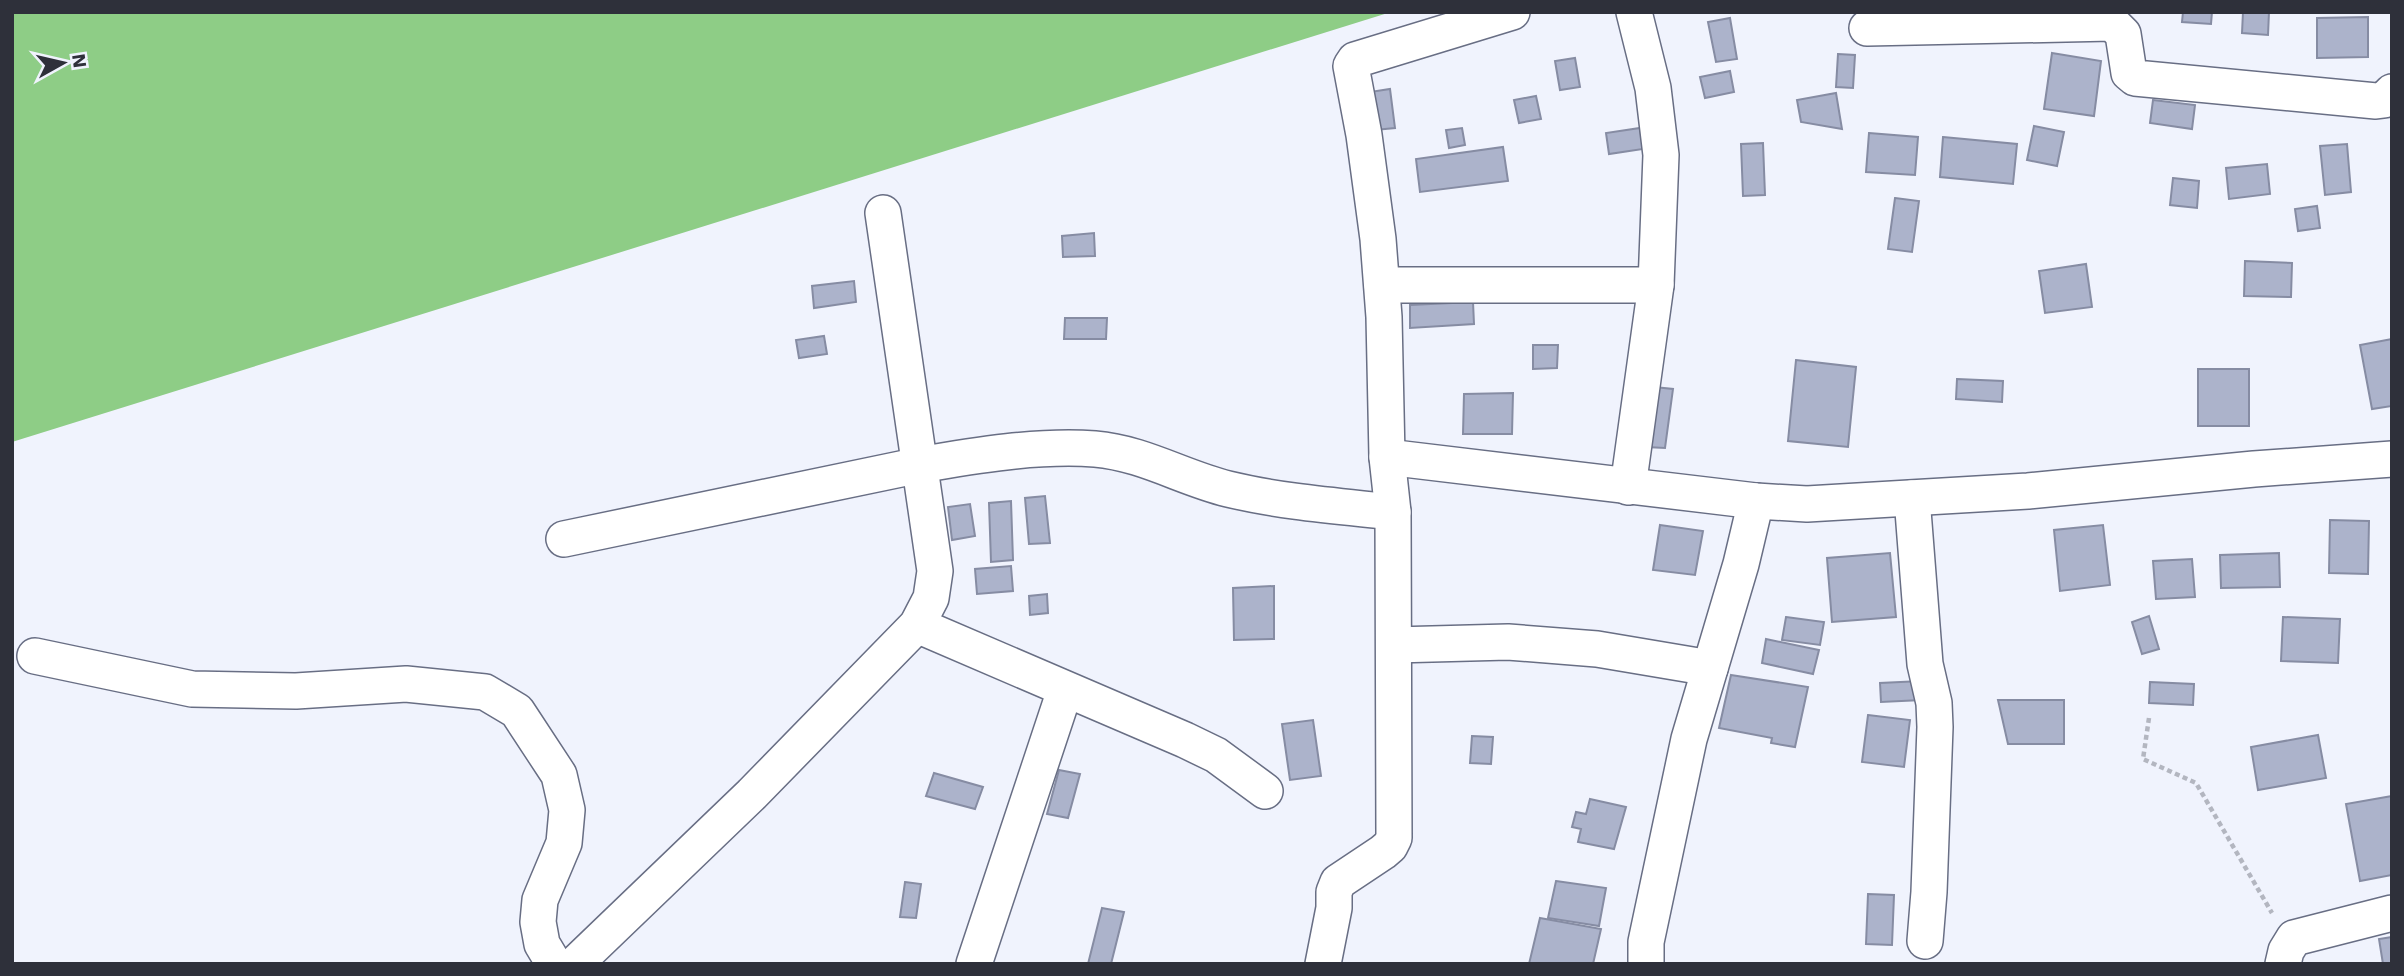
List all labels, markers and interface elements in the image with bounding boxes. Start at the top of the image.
north arrow [28,28,98,98]
text: N [67,52,92,69]

